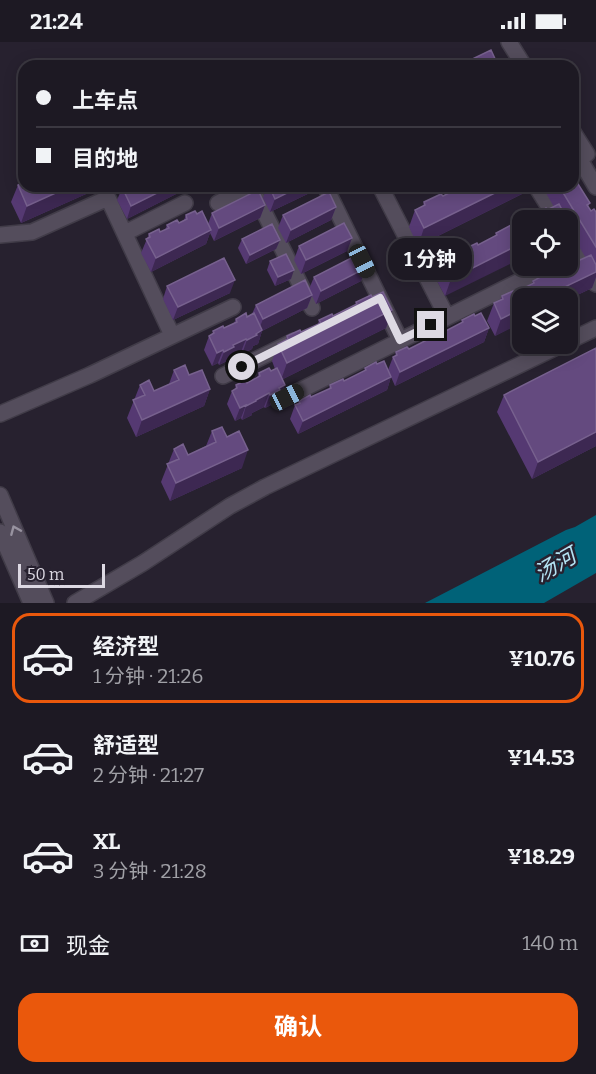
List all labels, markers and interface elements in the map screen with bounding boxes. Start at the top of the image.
text: 21:24 [30,8,83,35]
text: 上车点 [72,87,138,114]
text: 目的地 [72,145,138,172]
map controls [512,210,578,354]
button: locate [512,210,578,276]
callout: 1 分钟 [389,238,473,280]
car [346,241,378,281]
text: 1 分钟 [404,247,456,271]
button: layers [512,288,578,354]
route end [417,311,444,338]
route start [228,353,255,380]
car [267,381,307,413]
one-way arrow [10,525,22,536]
water label: 汤河 [529,540,584,588]
scale bar [18,561,105,588]
text: 50 m [27,565,64,584]
icon: car [21,631,75,685]
text: 经济型 [93,633,159,660]
text: ¥10.76 [509,645,575,672]
text: 1 分钟 · 21:26 [93,664,203,688]
icon: car [21,730,75,784]
text: 舒适型 [93,732,159,759]
text: ¥14.53 [508,744,575,771]
text: 2 分钟 · 21:27 [93,763,204,787]
text: XL [93,828,120,855]
icon: car [21,829,75,883]
text: ¥18.29 [507,843,575,870]
text: 3 分钟 · 21:28 [93,859,207,883]
icon: cash [18,927,51,960]
text: 140 m [522,931,578,955]
text: 现金 [66,932,110,959]
button: 确认 [18,993,578,1062]

